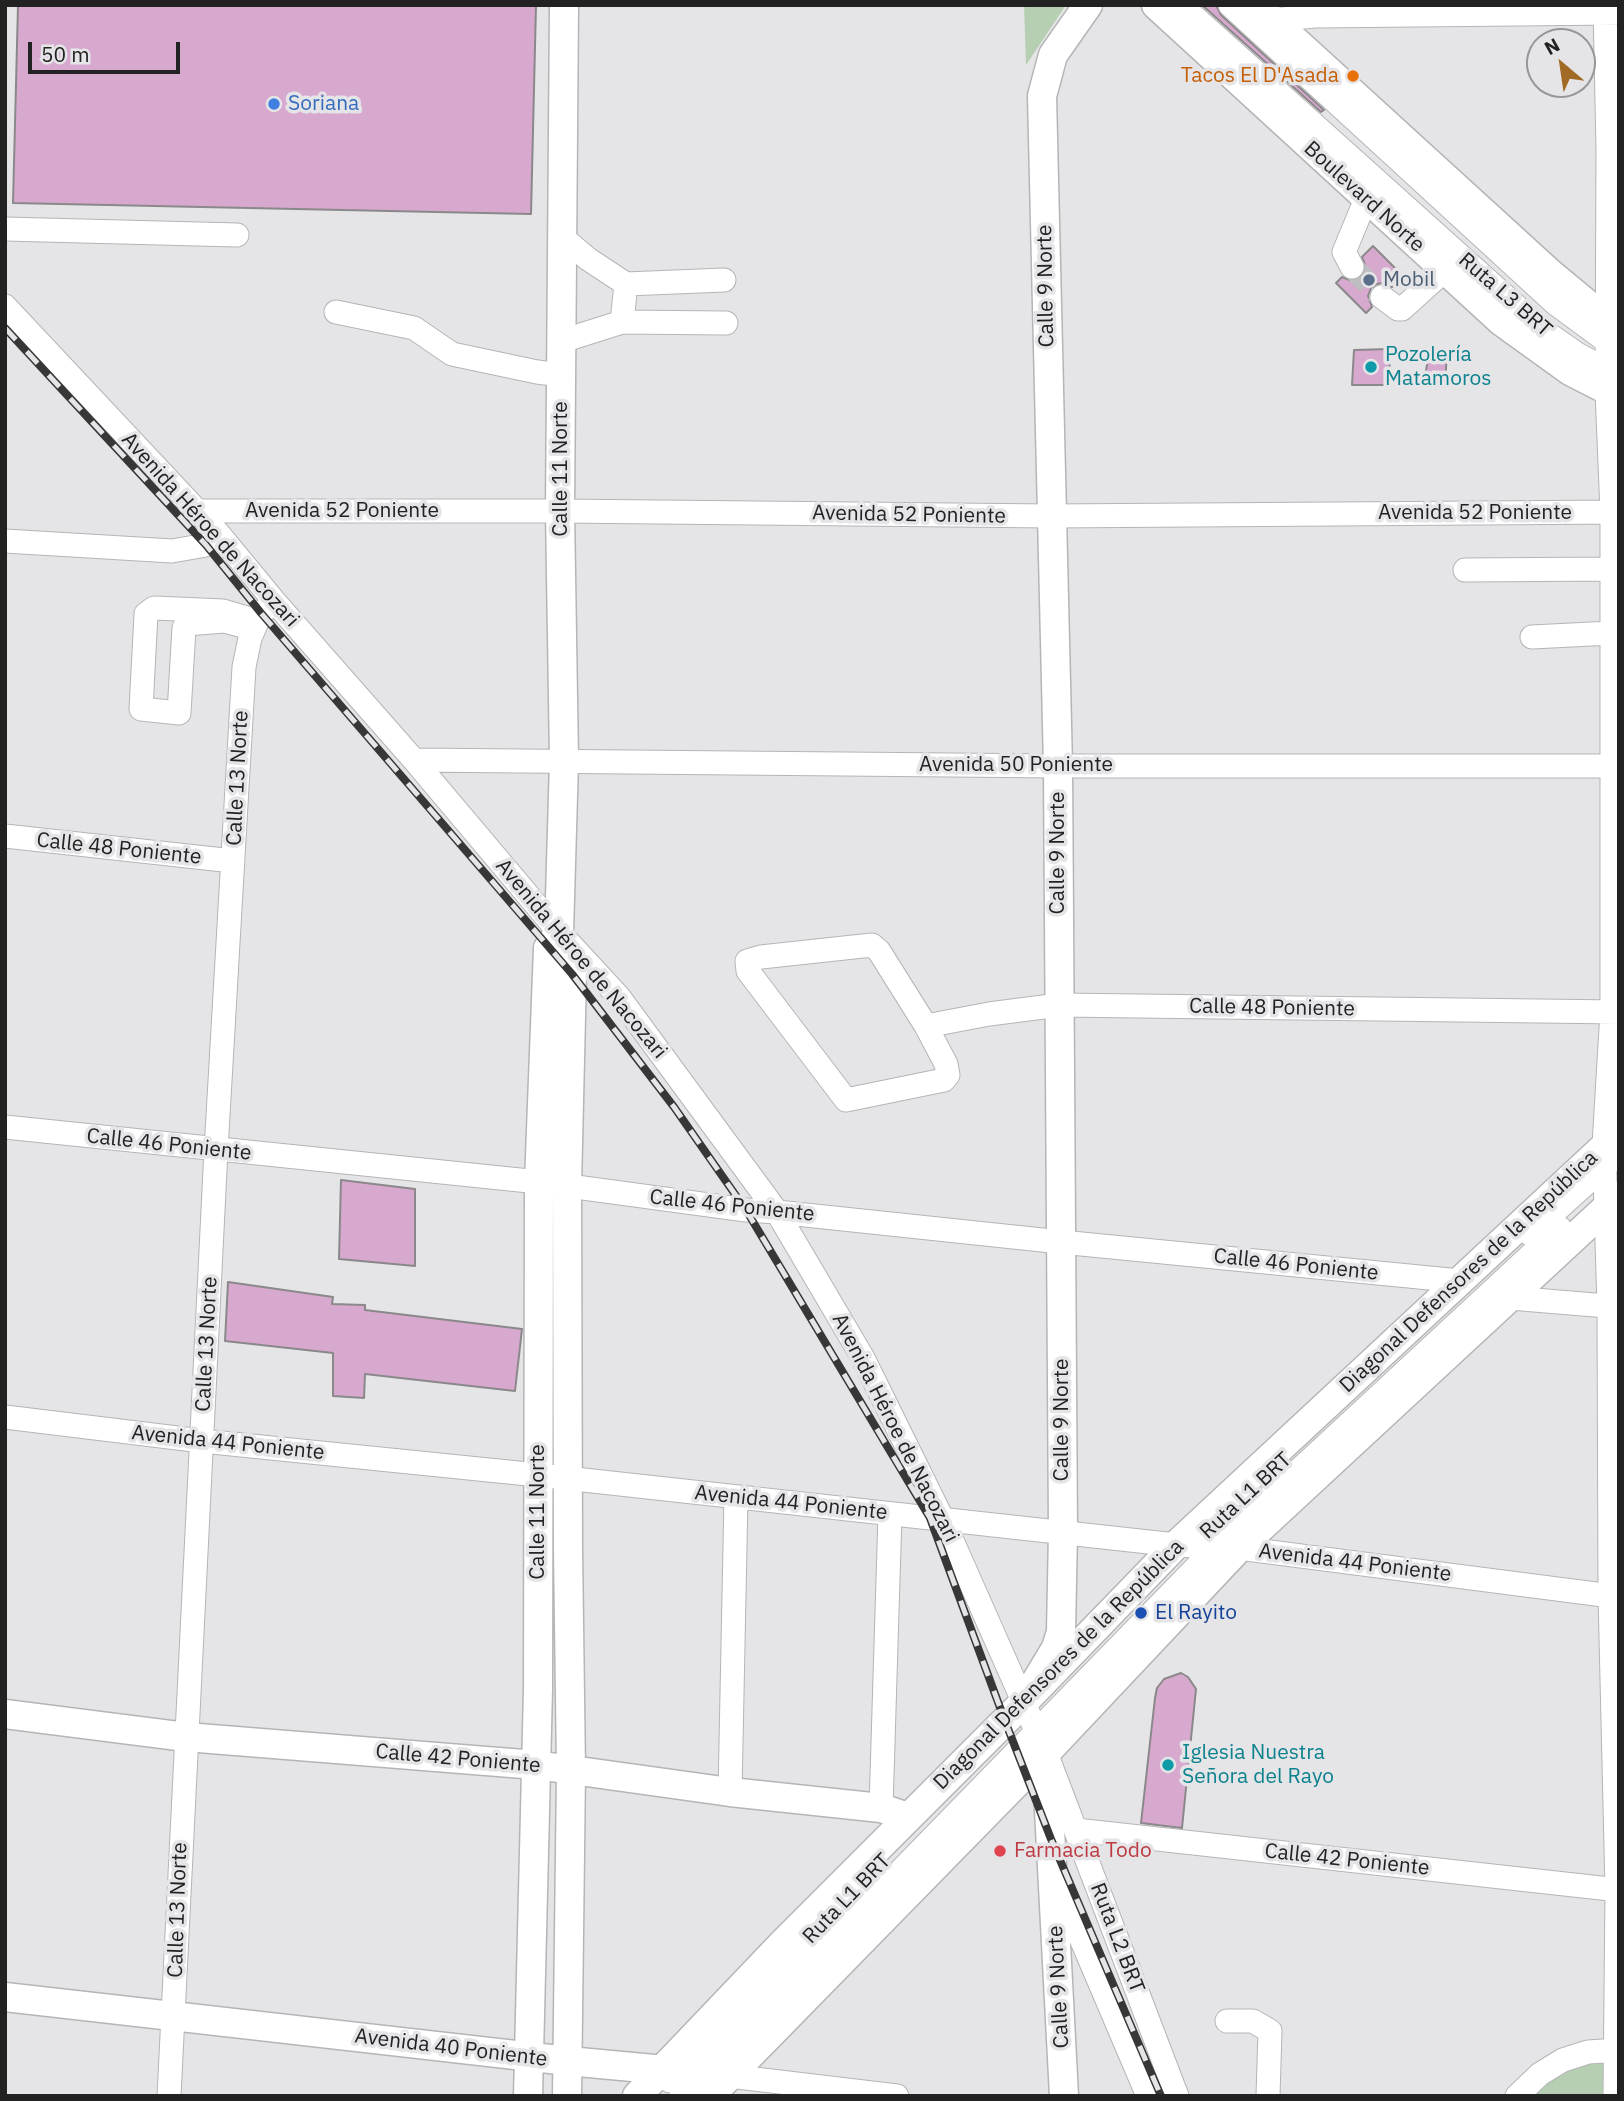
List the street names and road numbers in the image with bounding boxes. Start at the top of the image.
street label: Boulevard Norte [1298,136,1430,258]
street label: Calle 9 Norte [1032,224,1060,348]
street label: Ruta L3 BRT [1453,248,1557,342]
street label: Calle 11 Norte [548,401,574,537]
street label: Avenida Héroe de Nacozari [116,427,304,633]
street label: Avenida 52 Poniente [245,498,439,524]
street label: Avenida 52 Poniente [1378,500,1572,526]
street label: Avenida 52 Poniente [812,501,1006,529]
street label: Calle 13 Norte [222,710,254,846]
street label: Avenida 50 Poniente [919,752,1113,778]
street label: Calle 9 Norte [1045,792,1071,914]
street label: Calle 48 Poniente [35,828,203,870]
street label: Avenida Héroe de Nacozari [490,854,672,1064]
street label: Calle 48 Poniente [1189,994,1355,1022]
street label: Calle 46 Poniente [85,1124,253,1166]
street label: Diagonal Defensores de la República [1335,1146,1603,1398]
street label: Calle 46 Poniente [648,1185,816,1227]
street label: Calle 46 Poniente [1212,1244,1380,1286]
street label: Calle 13 Norte [191,1276,223,1412]
street label: Avenida Héroe de Nacozari [826,1309,964,1547]
street label: Calle 9 Norte [1049,1359,1075,1481]
street label: Avenida 44 Poniente [130,1420,326,1466]
street label: Calle 11 Norte [525,1444,551,1580]
street label: Ruta L1 BRT [1195,1447,1297,1545]
street label: Avenida 44 Poniente [693,1480,889,1526]
street label: Diagonal Defensores de la República [929,1535,1189,1795]
street label: Avenida 44 Poniente [1257,1539,1453,1587]
street label: Calle 42 Poniente [374,1739,542,1779]
street label: Calle 42 Poniente [1263,1839,1431,1881]
street label: Calle 13 Norte [163,1842,193,1978]
street label: Ruta L1 BRT [798,1849,896,1949]
street label: Ruta L2 BRT [1085,1880,1149,1996]
street label: Calle 9 Norte [1043,1925,1075,2049]
street label: Avenida 40 Poniente [353,2024,549,2072]

